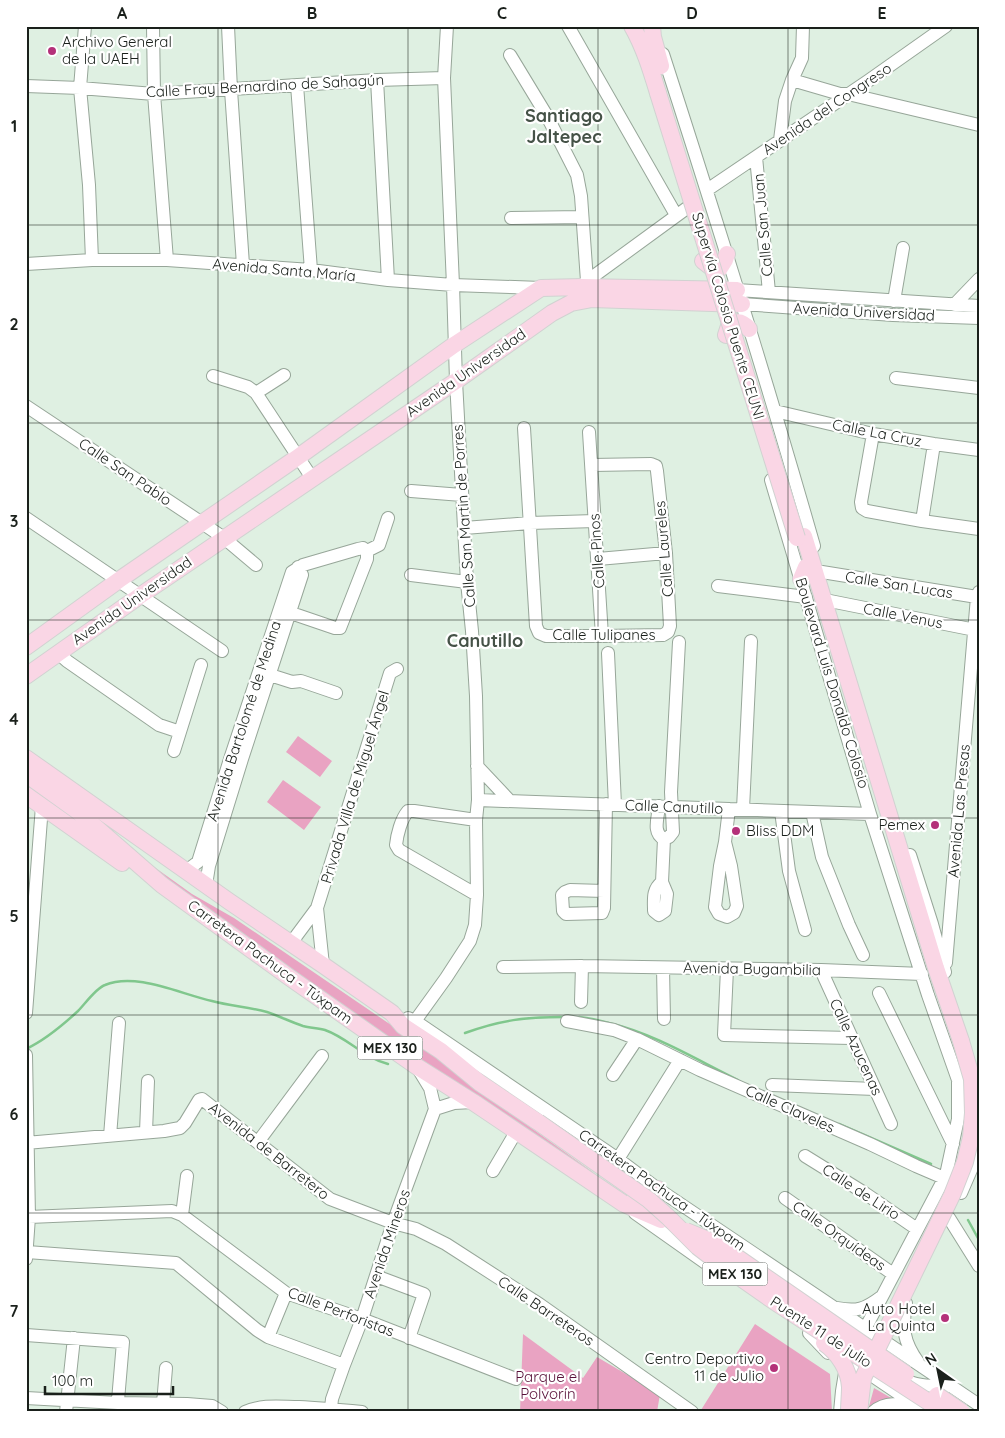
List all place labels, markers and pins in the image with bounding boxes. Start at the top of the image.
place label: Archivo General de la UAEH [62,32,172,68]
marker: Archivo General de la UAEH [46,45,58,57]
place label: Pemex [878,815,925,834]
marker: Pemex [929,819,941,831]
place label: Bliss DDM [746,821,815,840]
marker: Bliss DDM [730,825,742,837]
place label: Auto Hotel La Quinta [862,1299,935,1335]
marker: Auto Hotel La Quinta [939,1312,951,1324]
place label: Centro Deportivo 11 de Julio [645,1349,764,1385]
marker: Centro Deportivo 11 de Julio [768,1362,780,1374]

